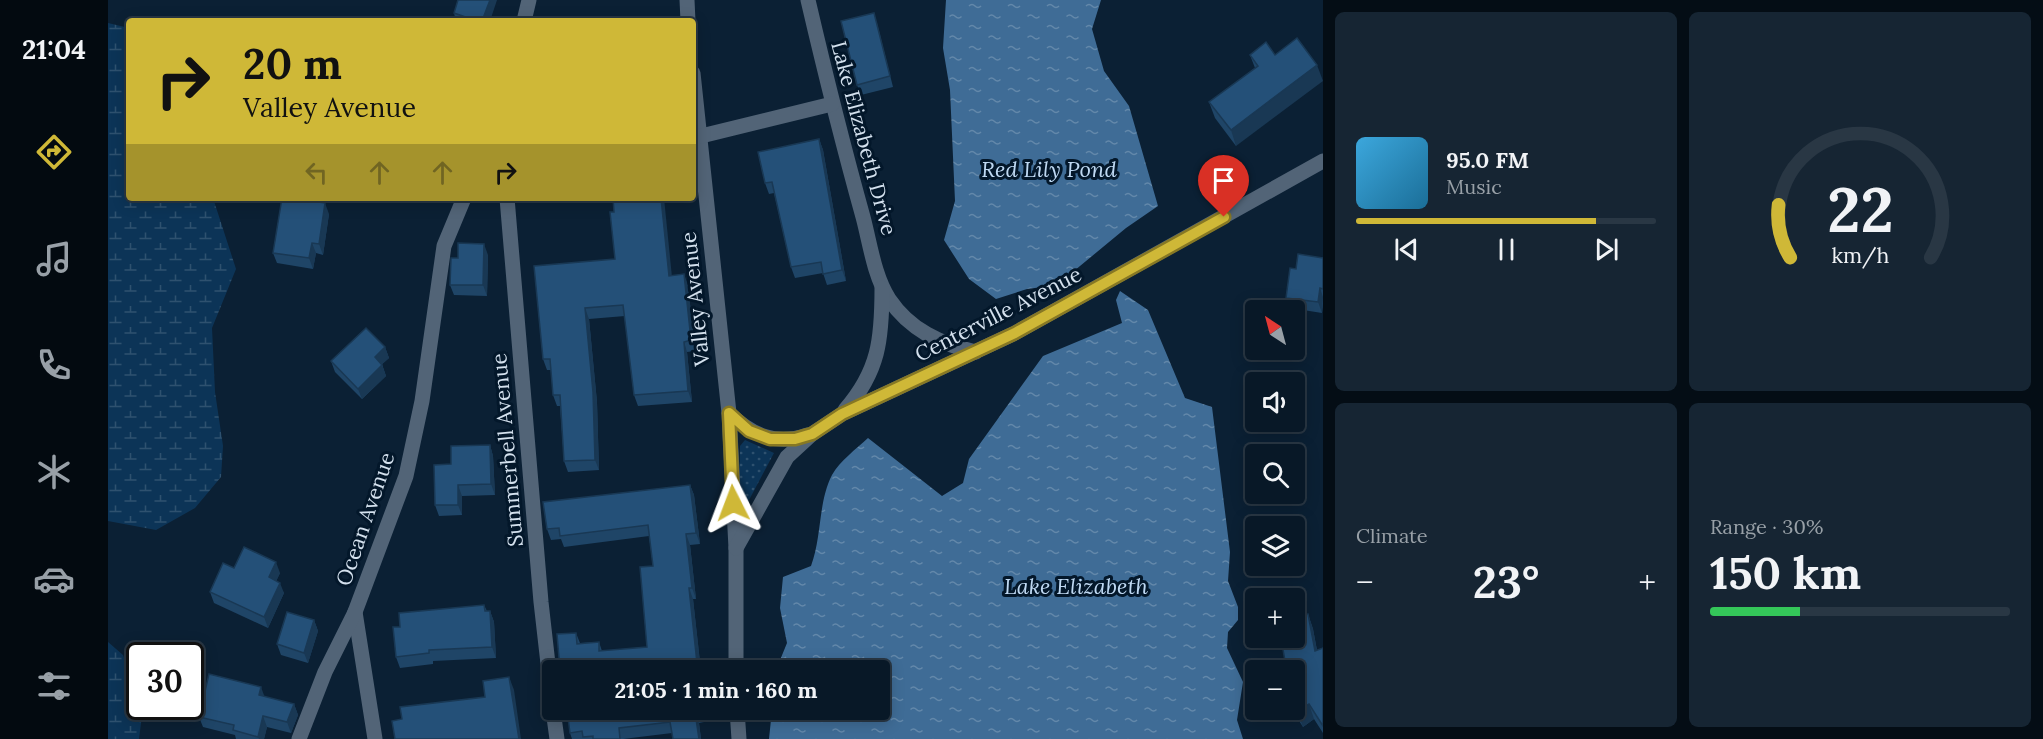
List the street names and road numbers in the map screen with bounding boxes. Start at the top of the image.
street label: Lake Elizabeth Drive [825,38,903,238]
street label: Valley Avenue [675,231,716,368]
street label: Centerville Avenue [910,260,1086,368]
street label: Summerbell Avenue [485,352,529,548]
street label: Ocean Avenue [330,449,400,589]

